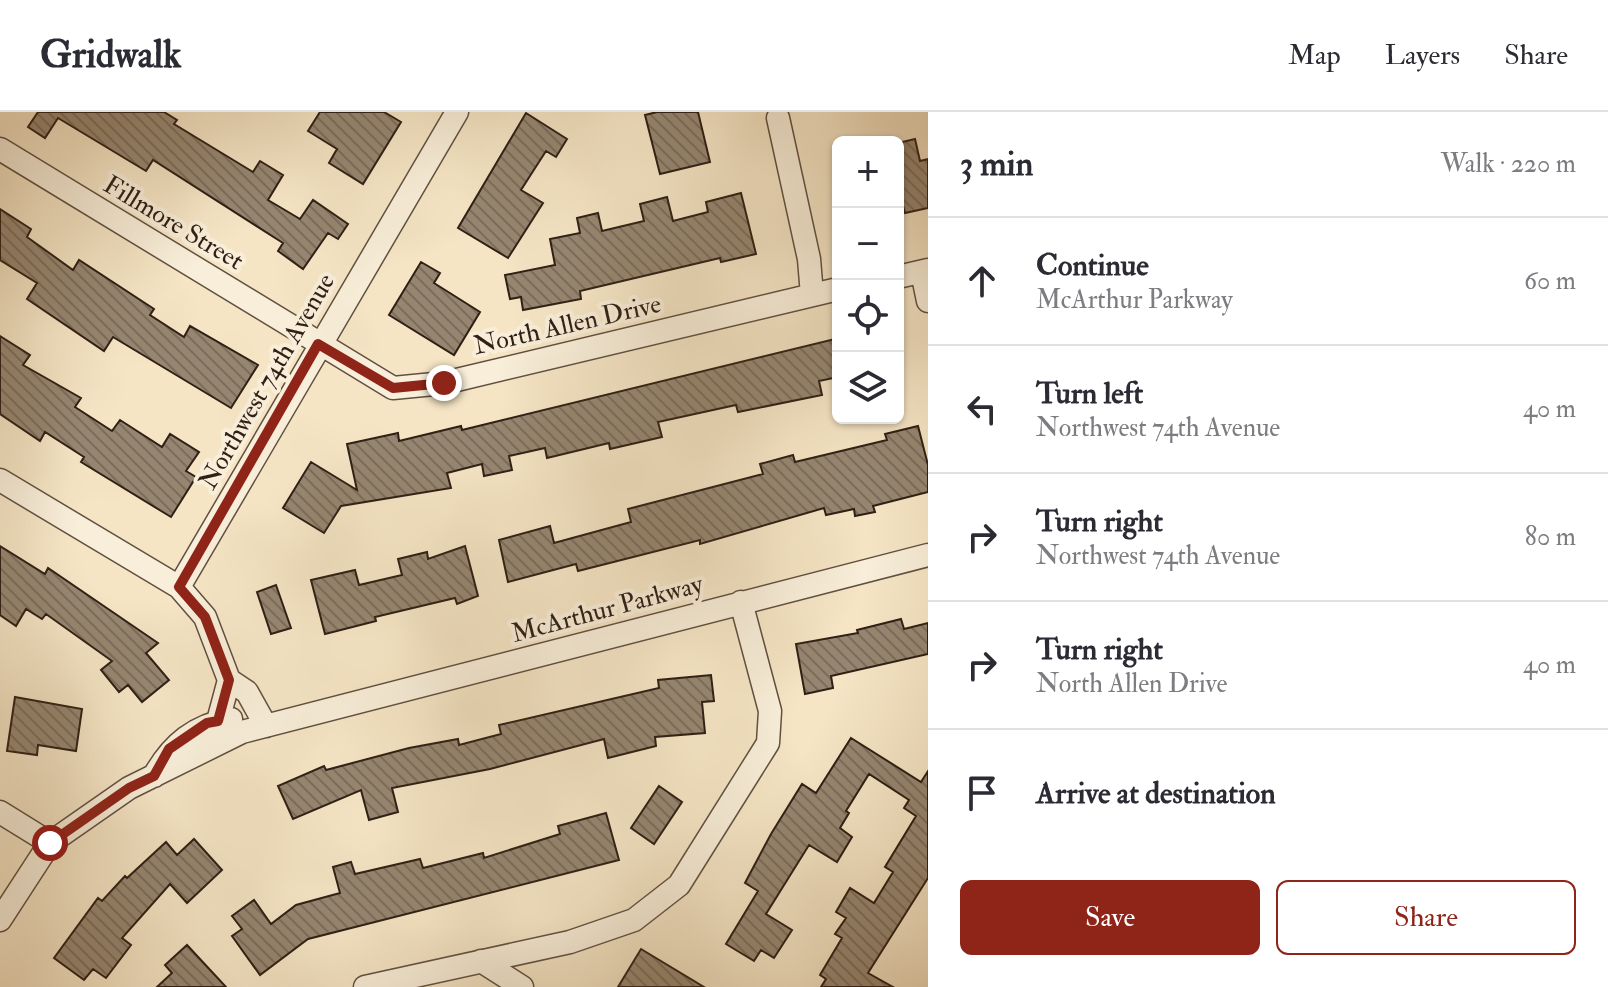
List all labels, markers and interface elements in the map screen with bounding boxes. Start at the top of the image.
text: Gridwalk [40,31,181,79]
text: Map [1288,38,1341,73]
text: Layers [1385,38,1460,73]
text: Share [1504,38,1568,73]
map controls [832,136,904,424]
button: + [832,136,904,208]
text: 3 min [960,143,1033,186]
text: Walk · 220 m [1441,148,1576,180]
street label: Fillmore Street [98,169,249,277]
button: − [832,208,904,280]
text: Continue [1036,247,1149,284]
icon: ahead [960,259,1004,303]
text: 60 m [1524,265,1576,297]
street label: Northwest 74th Avenue [192,268,342,495]
button: locate [832,280,904,352]
text: McArthur Parkway [1036,284,1233,316]
street label: North Allen Drive [470,288,664,362]
button: layers [832,352,904,424]
route end [426,365,462,401]
text: Turn left [1036,375,1143,412]
icon: left [960,387,1004,431]
text: 40 m [1523,393,1576,425]
text: Northwest 74th Avenue [1036,412,1280,444]
text: Turn right [1036,503,1163,540]
icon: right [960,515,1004,559]
text: 80 m [1525,521,1576,553]
text: Northwest 74th Avenue [1036,540,1280,572]
street label: McArthur Parkway [508,568,707,650]
text: Turn right [1036,631,1163,668]
icon: right [960,643,1004,687]
text: 40 m [1523,649,1576,681]
text: North Allen Drive [1036,668,1227,700]
icon: arrive [960,771,1004,815]
text: Arrive at destination [1036,775,1276,812]
route start [32,825,68,861]
button: Save [960,880,1260,955]
button: Share [1276,880,1576,955]

